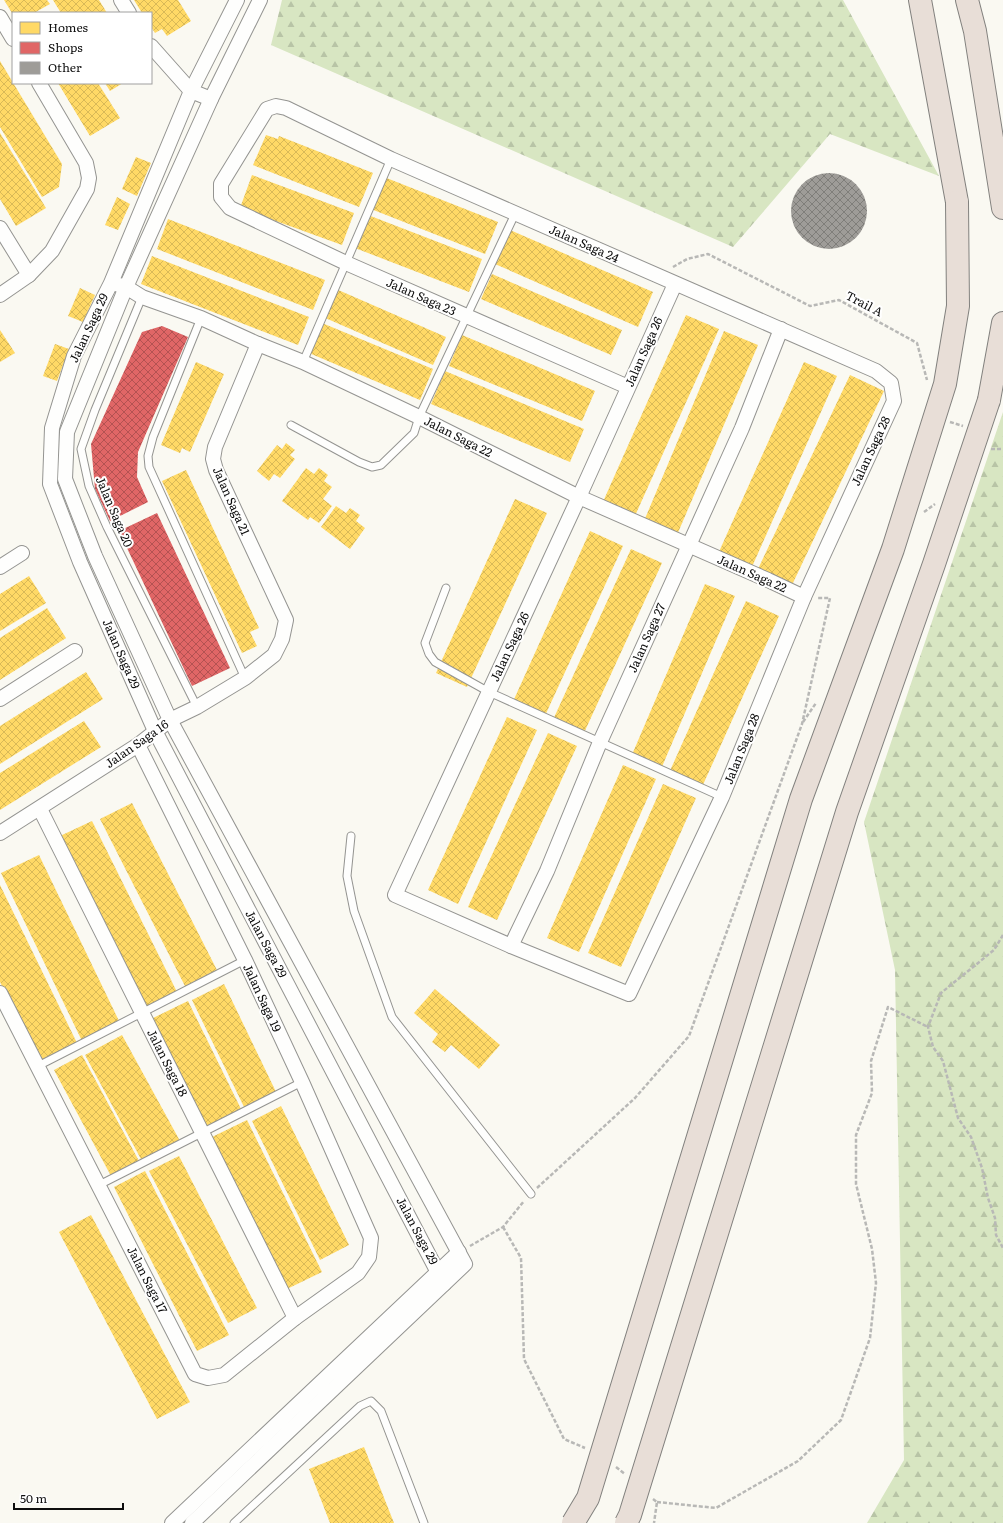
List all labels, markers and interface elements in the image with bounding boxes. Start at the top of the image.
legend [12,12,152,84]
text: Homes [48,18,88,36]
text: Shops [48,38,83,56]
text: Other [48,58,82,76]
street label: Jalan Saga 24 [546,220,623,267]
street label: Jalan Saga 23 [384,273,459,320]
street label: Trail A [843,286,886,321]
street label: Jalan Saga 29 [64,290,112,365]
street label: Jalan Saga 26 [620,313,667,389]
street label: Jalan Saga 22 [421,411,496,461]
street label: Jalan Saga 28 [846,412,894,488]
street label: Jalan Saga 21 [209,463,255,538]
street label: Jalan Saga 20 [92,473,138,550]
street label: Jalan Saga 22 [715,550,790,596]
street label: Jalan Saga 27 [623,600,669,675]
street label: Jalan Saga 26 [485,608,533,684]
street label: Jalan Saga 29 [98,616,145,691]
street label: Jalan Saga 28 [719,710,764,787]
street label: Jalan Saga 16 [101,714,172,772]
street label: Jalan Saga 29 [241,906,292,981]
street label: Jalan Saga 19 [239,960,287,1035]
street label: Jalan Saga 18 [143,1026,193,1100]
street label: Jalan Saga 29 [392,1193,443,1268]
street label: Jalan Saga 17 [123,1243,172,1316]
scale bar [14,1485,123,1511]
text: 50 m [20,1489,47,1507]

